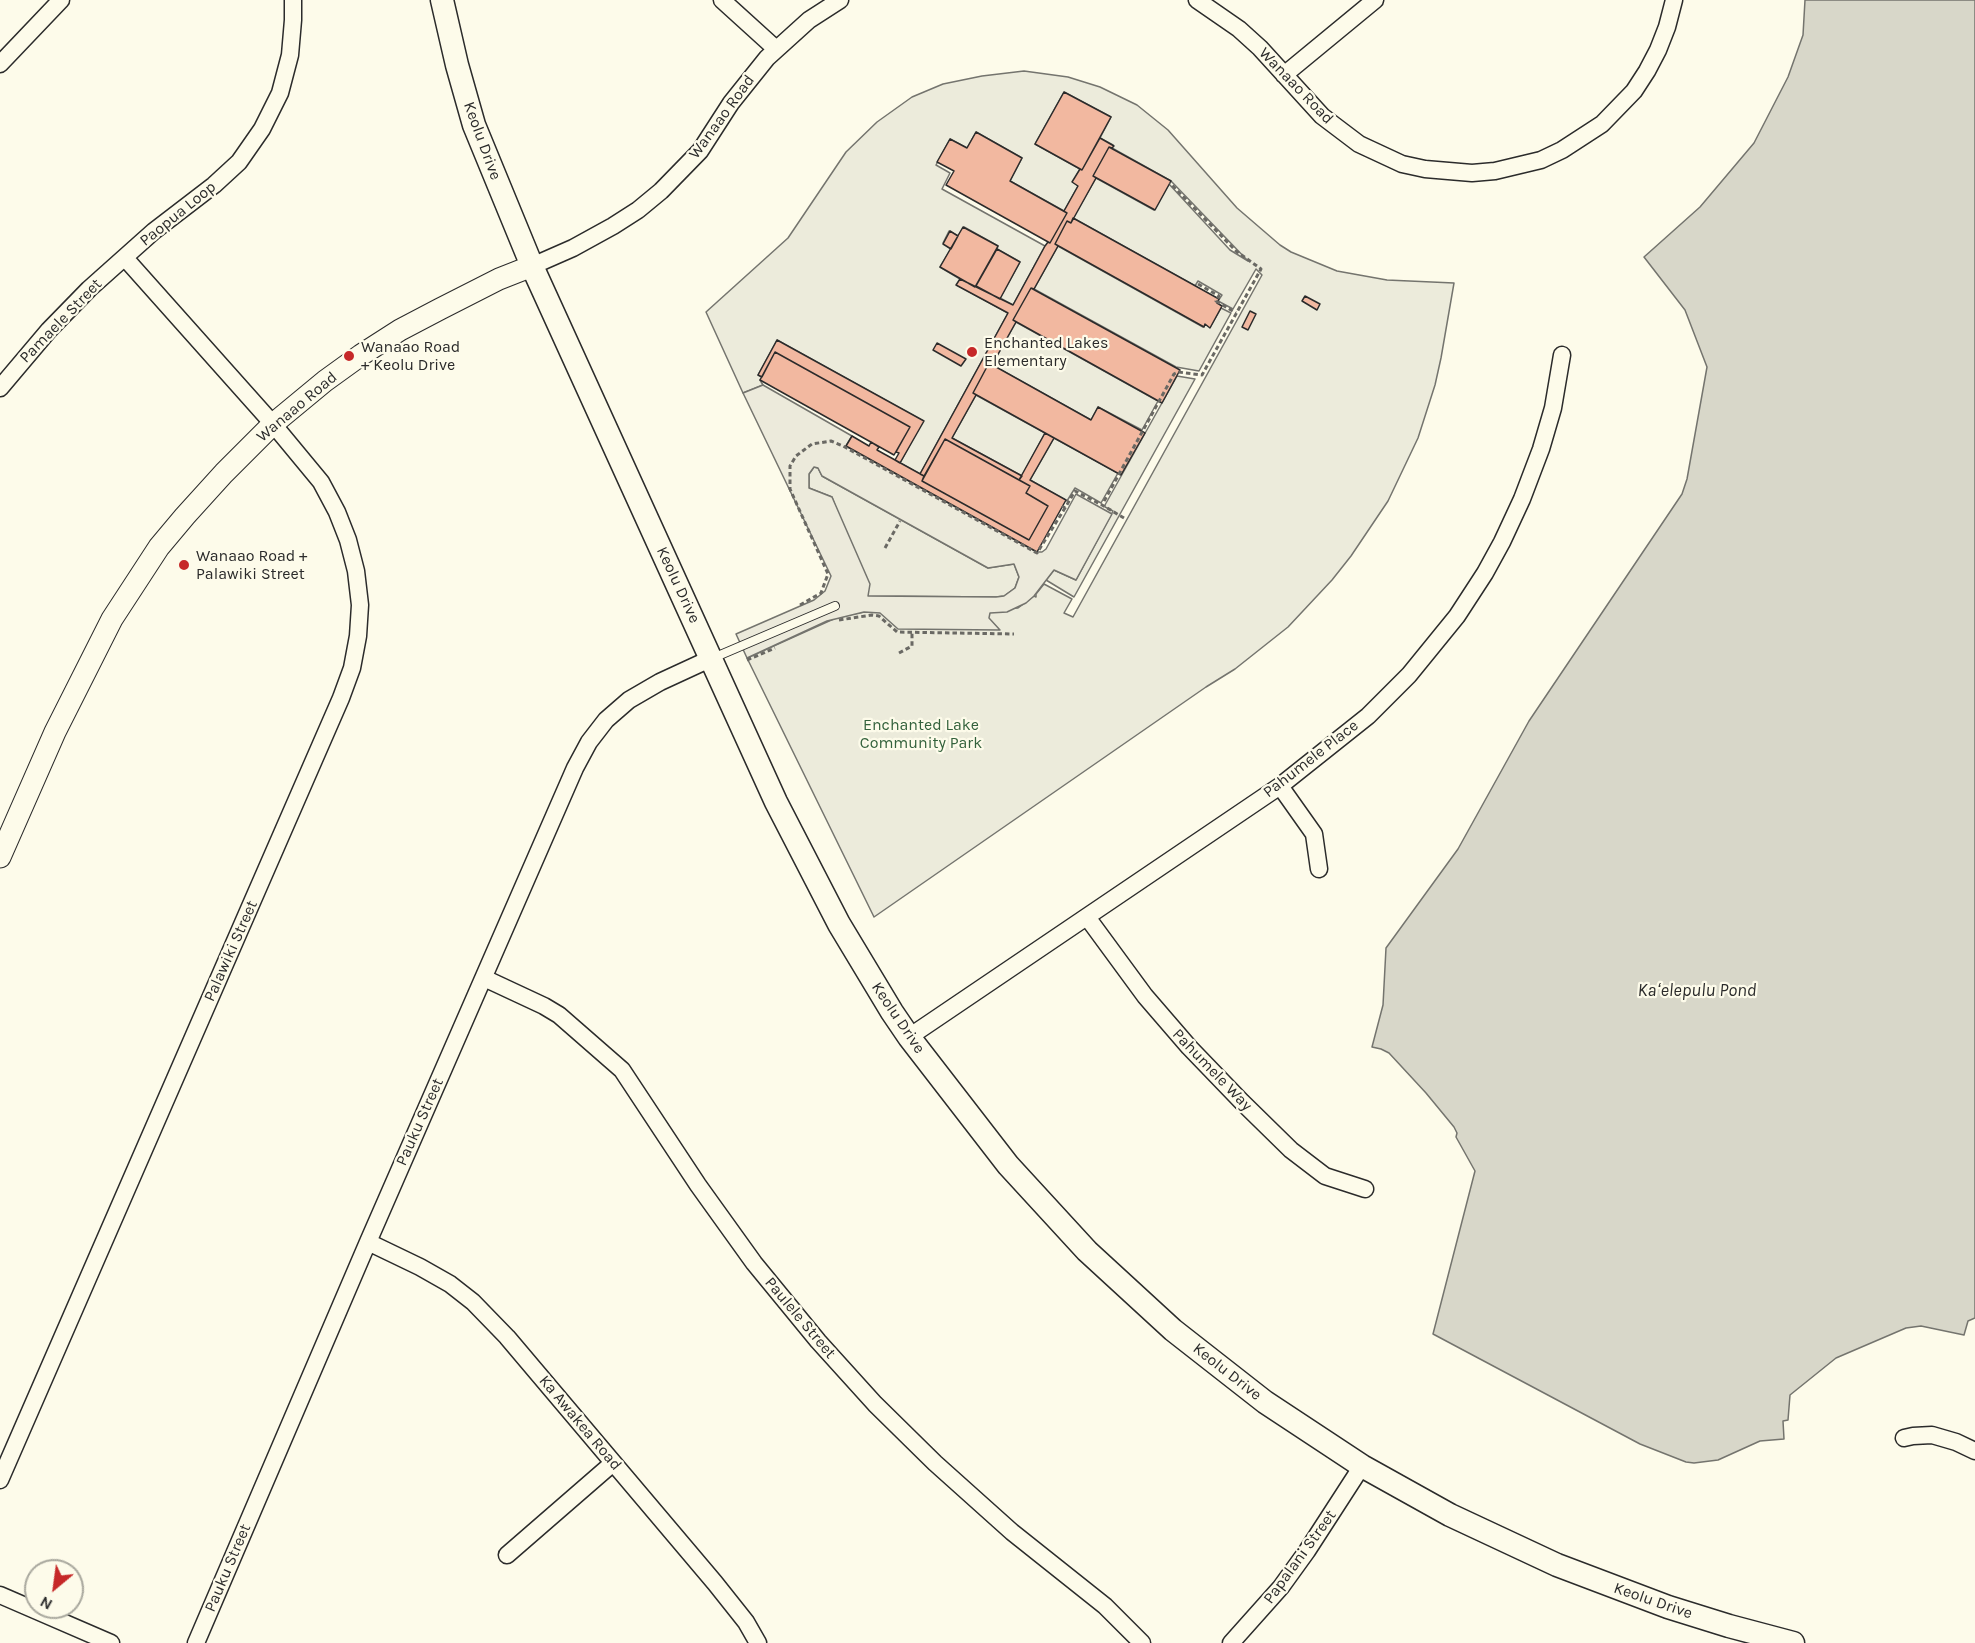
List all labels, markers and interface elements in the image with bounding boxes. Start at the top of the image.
street label: Wanaao Road [1255,44,1337,128]
street label: Wanaao Road [685,71,759,163]
street label: Keolu Drive [459,99,505,183]
street label: Paopua Loop [136,177,220,251]
street label: Pamaele Street [16,275,106,367]
place label: Enchanted Lakes Elementary [984,333,1108,371]
place label: Wanaao Road + Keolu Drive [361,337,460,375]
marker: Enchanted Lakes Elementary [965,345,979,359]
marker: Wanaao Road + Keolu Drive [342,349,356,363]
street label: Wanaao Road [253,368,341,446]
street label: Keolu Drive [652,544,704,626]
place label: Wanaao Road + Palawiki Street [196,546,307,584]
marker: Wanaao Road + Palawiki Street [177,558,191,572]
park label: Enchanted Lake Community Park [860,715,982,753]
street label: Pahumele Place [1260,716,1362,802]
street label: Palawiki Street [200,897,262,1005]
street label: Keolu Drive [867,979,929,1057]
water label: Kaʻelepulu Pond [1637,980,1757,1002]
street label: Pahumele Way [1168,1025,1256,1115]
street label: Pauku Street [392,1075,448,1169]
street label: Paulele Street [760,1273,840,1363]
street label: Keolu Drive [1189,1339,1265,1405]
street label: Ka Awakea Road [535,1372,625,1474]
street label: Papalani Street [1260,1506,1340,1608]
street label: Pauku Street [201,1521,255,1615]
north arrow [24,1559,84,1619]
street label: Keolu Drive [1611,1579,1695,1623]
text: N [36,1592,56,1615]

